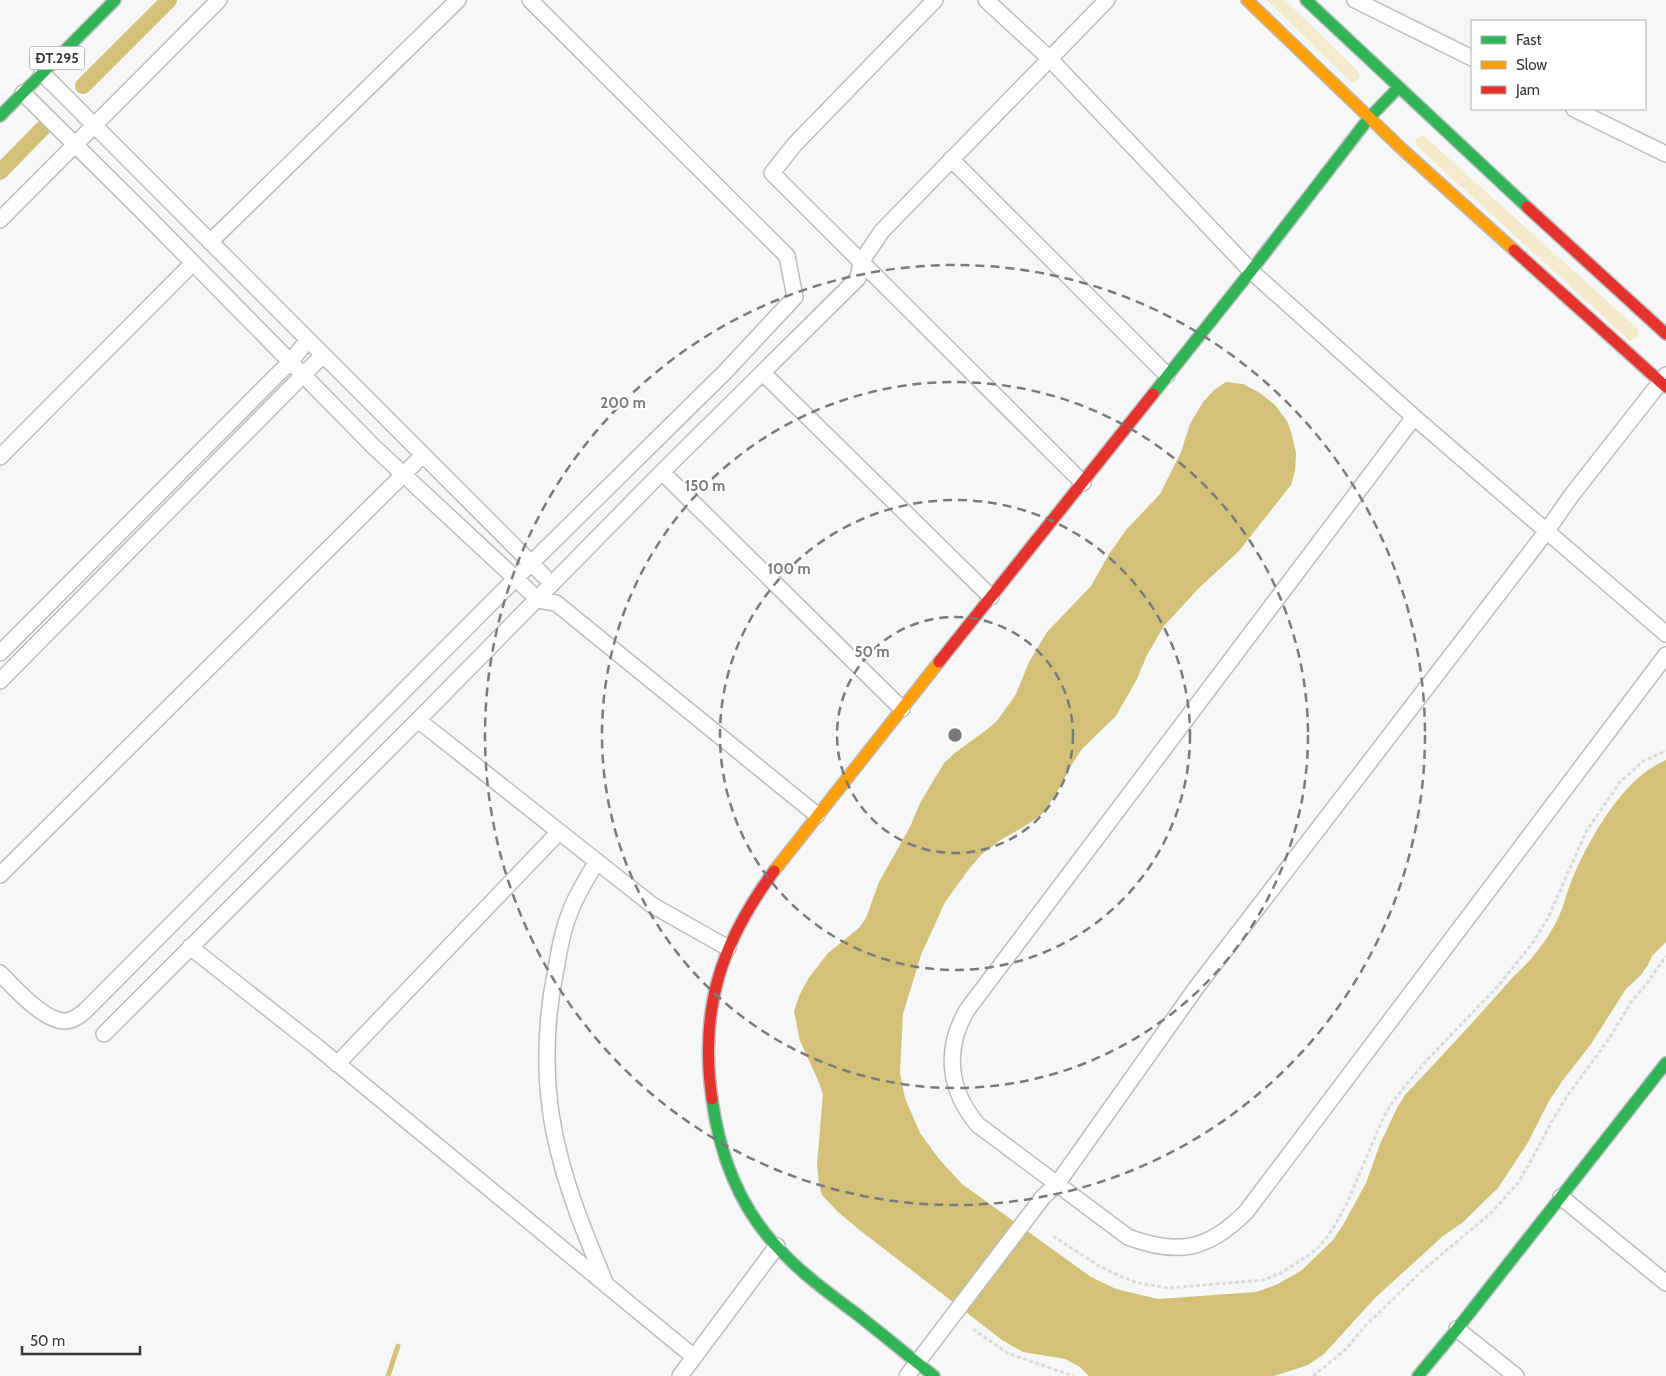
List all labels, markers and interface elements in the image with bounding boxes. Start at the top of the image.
legend [1471,20,1646,110]
text: Fast [1516,31,1541,49]
road number: ĐT.295 [30,46,84,70]
text: Slow [1516,56,1547,74]
text: Jam [1515,81,1540,99]
text: 200 m [600,394,646,412]
text: 150 m [685,477,725,495]
text: 100 m [767,560,811,578]
text: 50 m [854,643,890,661]
centre of rings [946,726,964,744]
scale bar [22,1324,140,1356]
text: 50 m [30,1332,65,1350]

